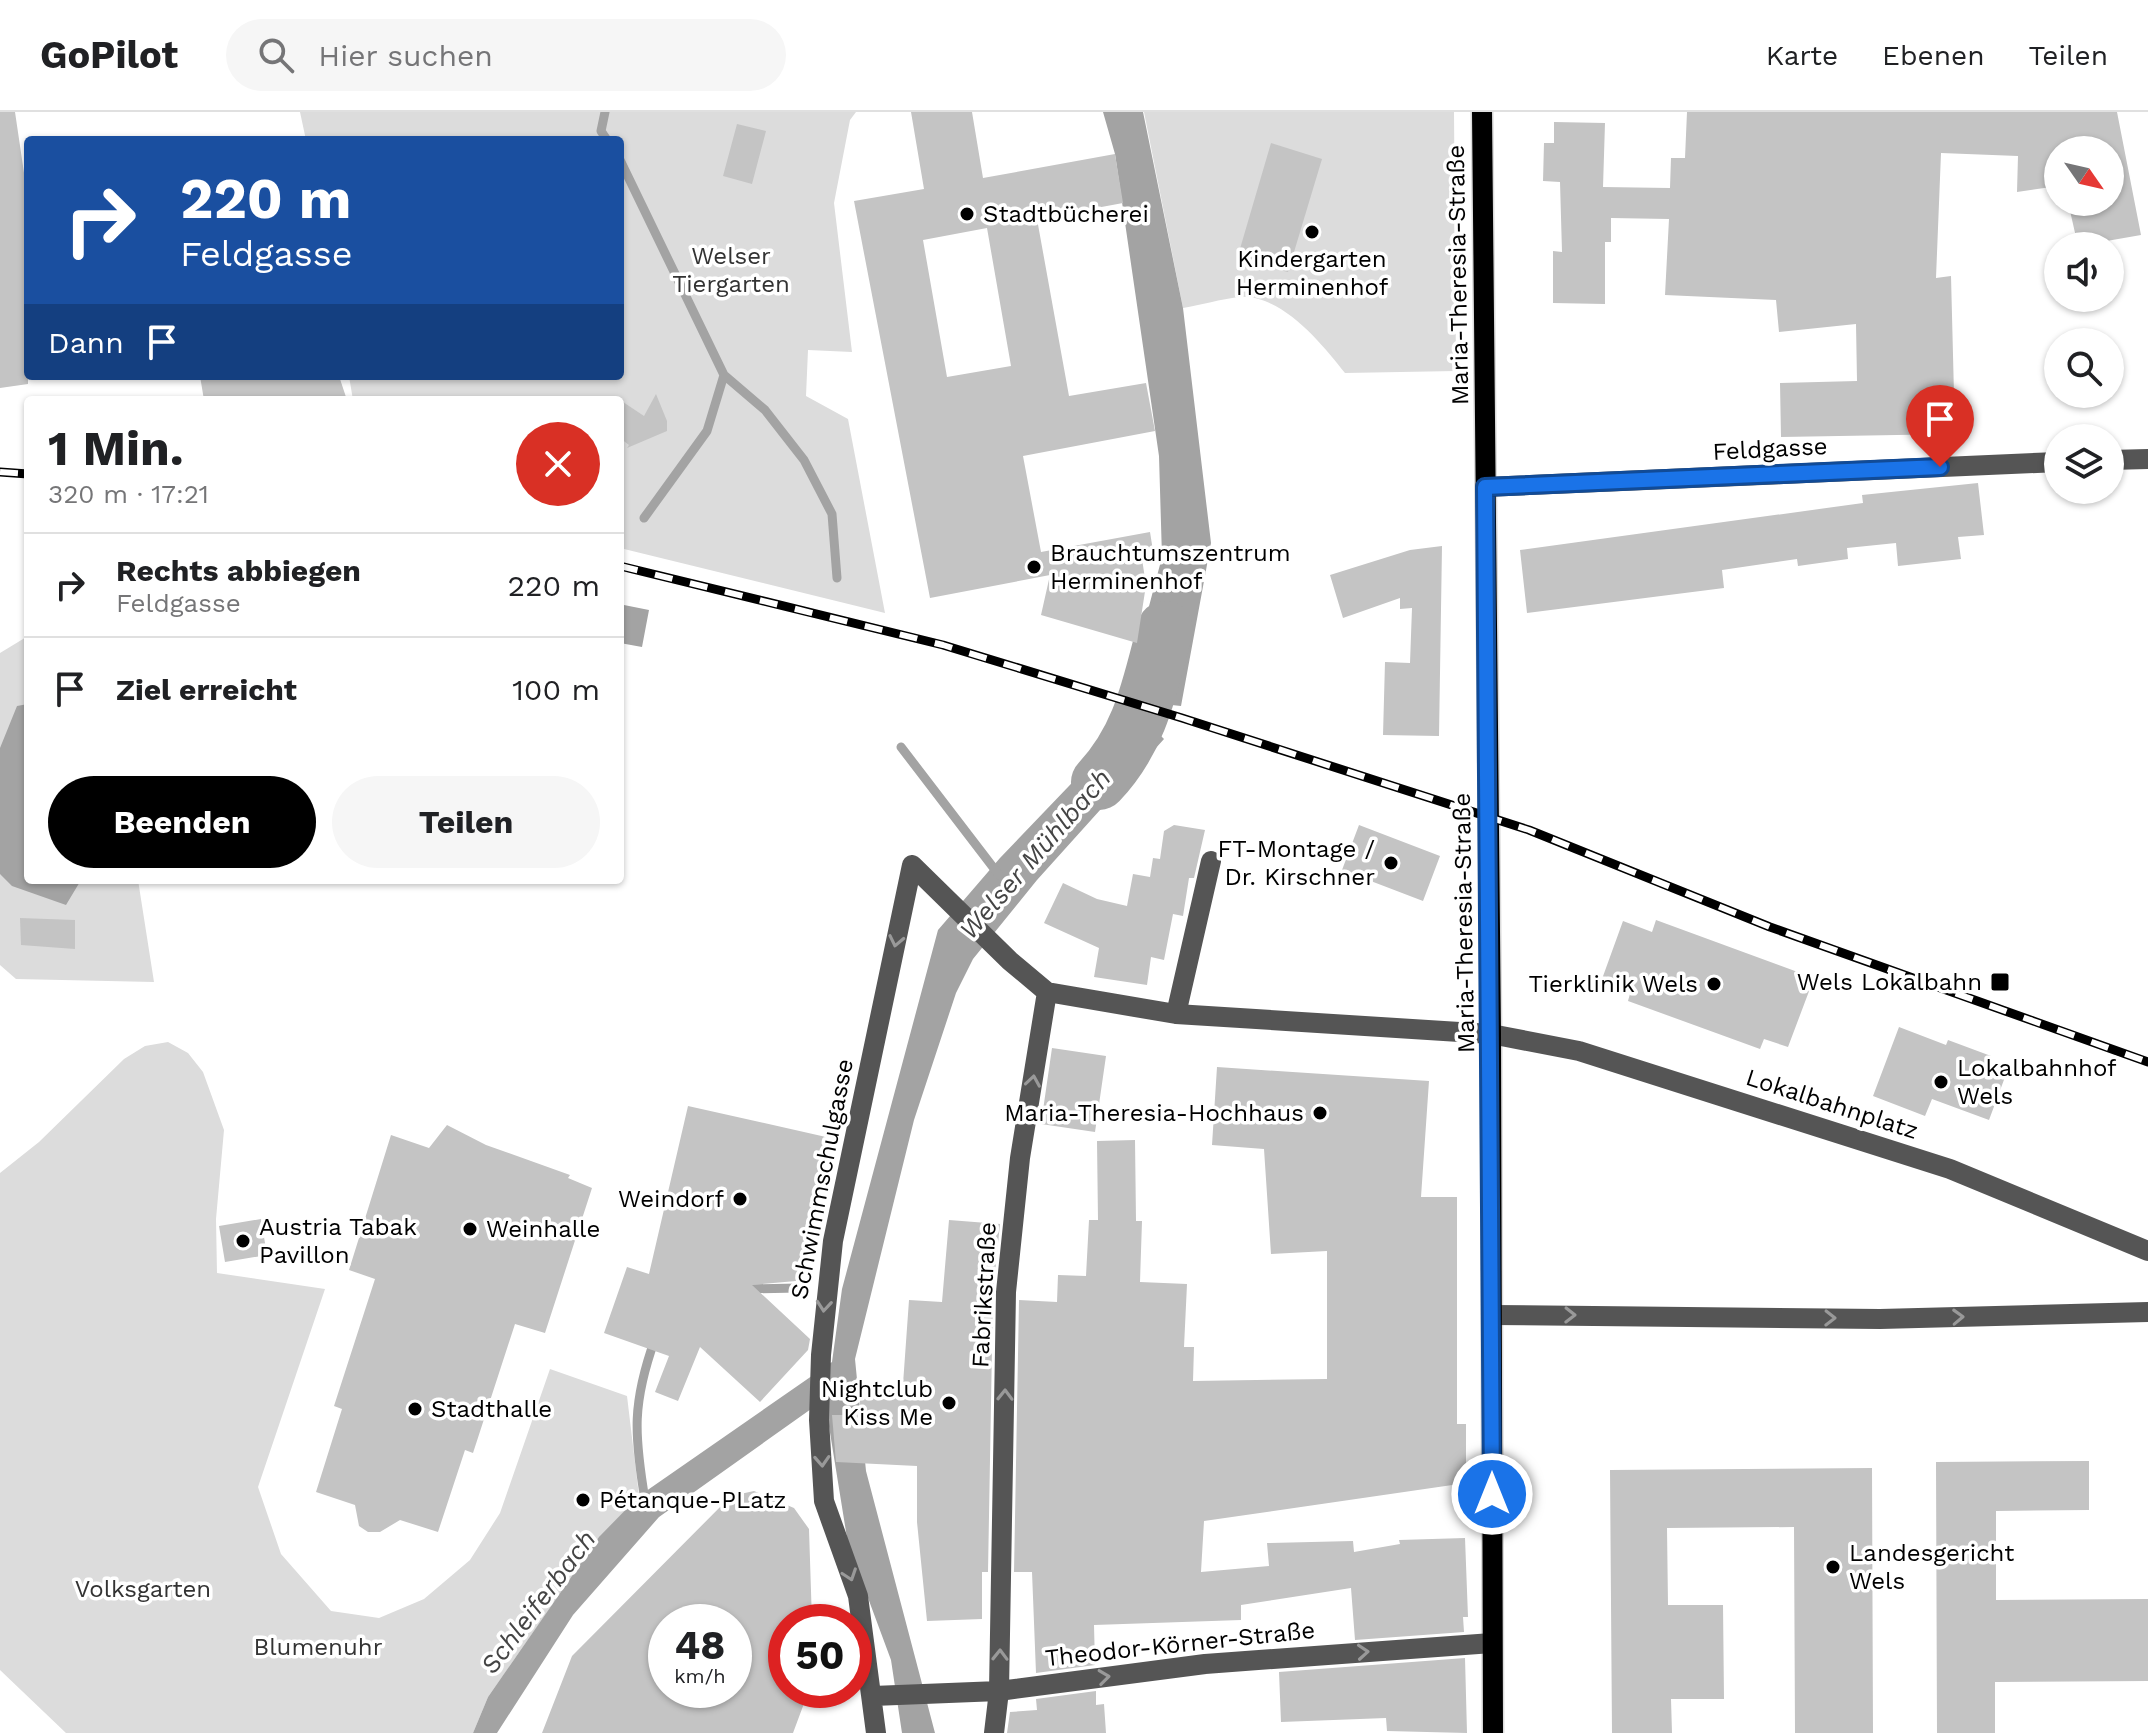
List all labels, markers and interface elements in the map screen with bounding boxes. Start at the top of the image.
search box [226,19,786,91]
text: GoPilot [40,33,178,77]
icon: search [254,33,298,77]
text: Hier suchen [318,38,493,73]
text: Karte [1766,39,1838,72]
text: Ebenen [1882,39,1985,72]
text: Teilen [2029,39,2108,72]
north arrow [2044,136,2124,216]
map controls [2044,136,2124,504]
street label: Maria-Theresia-Straße [1442,145,1474,405]
text: 220 m [180,166,352,232]
icon: right [48,168,152,272]
place label: Stadtbücherei [983,200,1149,228]
marker: Stadtbücherei [958,205,976,223]
marker: Kindergarten Herminenhof [1303,223,1321,241]
button: sound [2044,232,2124,312]
text: Feldgasse [180,233,353,275]
park label: Welser Tiergarten [672,242,790,298]
place label: Kindergarten Herminenhof [1236,245,1389,301]
icon: arrive [140,320,184,364]
text: Dann [48,325,124,360]
button: search [2044,328,2124,408]
pin [1906,385,1974,467]
icon: arrive [1918,397,1962,441]
text: 1 Min. [48,420,184,477]
button: close [516,422,600,506]
button: layers [2044,424,2124,504]
street label: Feldgasse [1712,432,1828,466]
text: 320 m · 17:21 [48,479,209,509]
place label: Brauchtumszentrum Herminenhof [1050,539,1291,595]
text: Rechts abbiegen [116,553,361,588]
marker: Brauchtumszentrum Herminenhof [1025,558,1043,576]
icon: right [48,563,92,607]
text: 220 m [508,568,600,603]
text: Feldgasse [116,588,241,618]
icon: arrive [48,667,92,711]
text: Ziel erreicht [116,672,297,707]
text: 100 m [512,672,600,707]
water label: Welser Mühlbach [953,763,1117,945]
button: Beenden [48,776,316,868]
button: Teilen [332,776,600,868]
street label: Maria-Theresia-Straße [1448,793,1480,1053]
place label: FT-Montage / Dr. Kirschner [1218,835,1375,891]
marker: FT-Montage / Dr. Kirschner [1382,854,1400,872]
one-way arrow [888,935,905,948]
place label: Wels Lokalbahn [1797,968,1982,996]
place label: Tierklinik Wels [1529,970,1698,998]
marker: Wels Lokalbahn [1989,971,2011,993]
marker: Tierklinik Wels [1705,975,1723,993]
place label: Lokalbahnhof Wels [1957,1054,2117,1110]
street label: Schwimmschulgasse [785,1056,859,1302]
street label: Lokalbahnplatz [1742,1063,1922,1145]
marker: Lokalbahnhof Wels [1932,1073,1950,1091]
one-way arrow [1024,1074,1041,1088]
place label: Maria-Theresia-Hochhaus [1004,1099,1304,1127]
marker: Maria-Theresia-Hochhaus [1311,1104,1329,1122]
place label: Weindorf [618,1185,725,1213]
marker: Weindorf [731,1190,749,1208]
place label: Austria Tabak Pavillon [259,1213,417,1269]
place label: Weinhalle [486,1215,600,1243]
marker: Weinhalle [461,1220,479,1238]
street label: Fabrikstraße [966,1221,1002,1369]
marker: Austria Tabak Pavillon [234,1232,252,1250]
one-way arrow [816,1300,833,1313]
one-way arrow [1564,1307,1577,1324]
one-way arrow [1952,1308,1965,1325]
one-way arrow [1824,1310,1837,1327]
place label: Nightclub Kiss Me [821,1375,933,1431]
one-way arrow [996,1388,1014,1401]
marker: Nightclub Kiss Me [940,1394,958,1412]
place label: Stadthalle [431,1395,552,1423]
marker: Stadthalle [406,1400,424,1418]
position arrow [1450,1452,1534,1536]
one-way arrow [813,1455,830,1468]
place label: Pétanque-PLatz [599,1486,786,1514]
marker: Pétanque-PLatz [574,1491,592,1509]
water label: Schleiferbach [474,1524,602,1680]
place label: Landesgericht Wels [1849,1539,2014,1595]
marker: Landesgericht Wels [1824,1558,1842,1576]
one-way arrow [841,1567,857,1581]
park label: Volksgarten [75,1575,211,1603]
speed limit sign: 50 [768,1604,872,1708]
street label: Theodor-Körner-Straße [1044,1616,1316,1672]
text: 48 [675,1622,725,1669]
park label: Blumenuhr [254,1633,383,1661]
one-way arrow [1357,1644,1370,1661]
one-way arrow [991,1648,1008,1661]
text: km/h [674,1664,726,1688]
one-way arrow [1097,1669,1111,1686]

